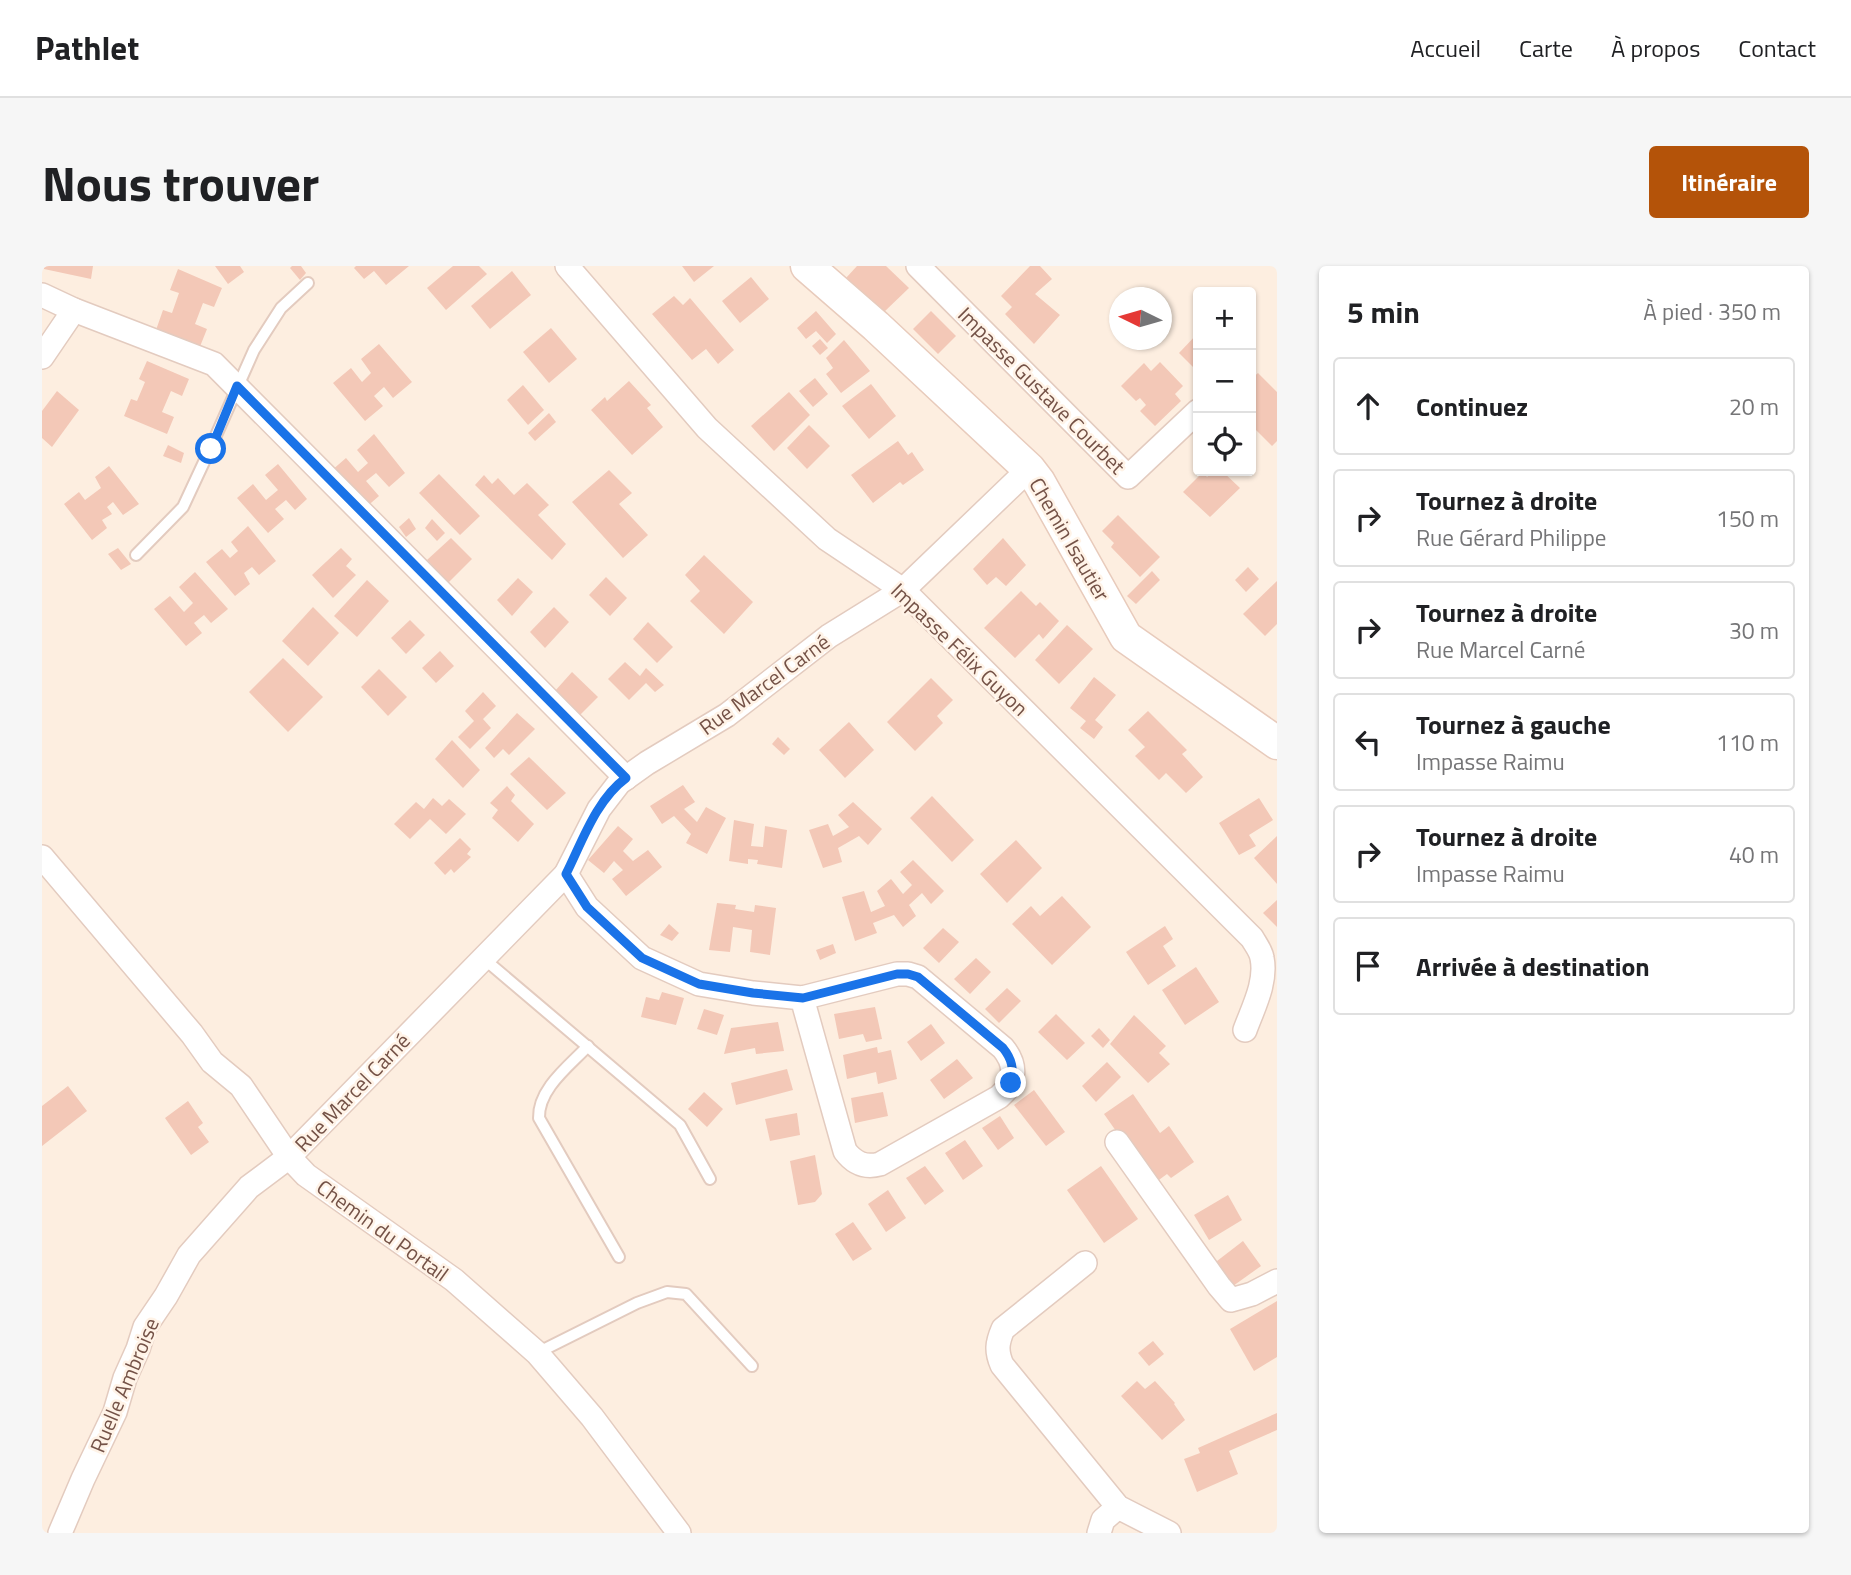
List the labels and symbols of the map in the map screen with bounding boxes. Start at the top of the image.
north arrow [1109,287,1172,350]
street label: Impasse Gustave Courbet [951,299,1133,481]
route start [195,433,226,464]
street label: Chemin Isautier [1022,471,1118,607]
street label: Impasse Félix Guyon [884,575,1036,723]
street label: Rue Marcel Carné [692,626,836,742]
street label: Rue Marcel Carné [287,1025,417,1159]
route end [995,1067,1026,1098]
street label: Chemin du Portail [310,1171,456,1289]
street label: Ruelle Ambroise [81,1313,167,1457]

